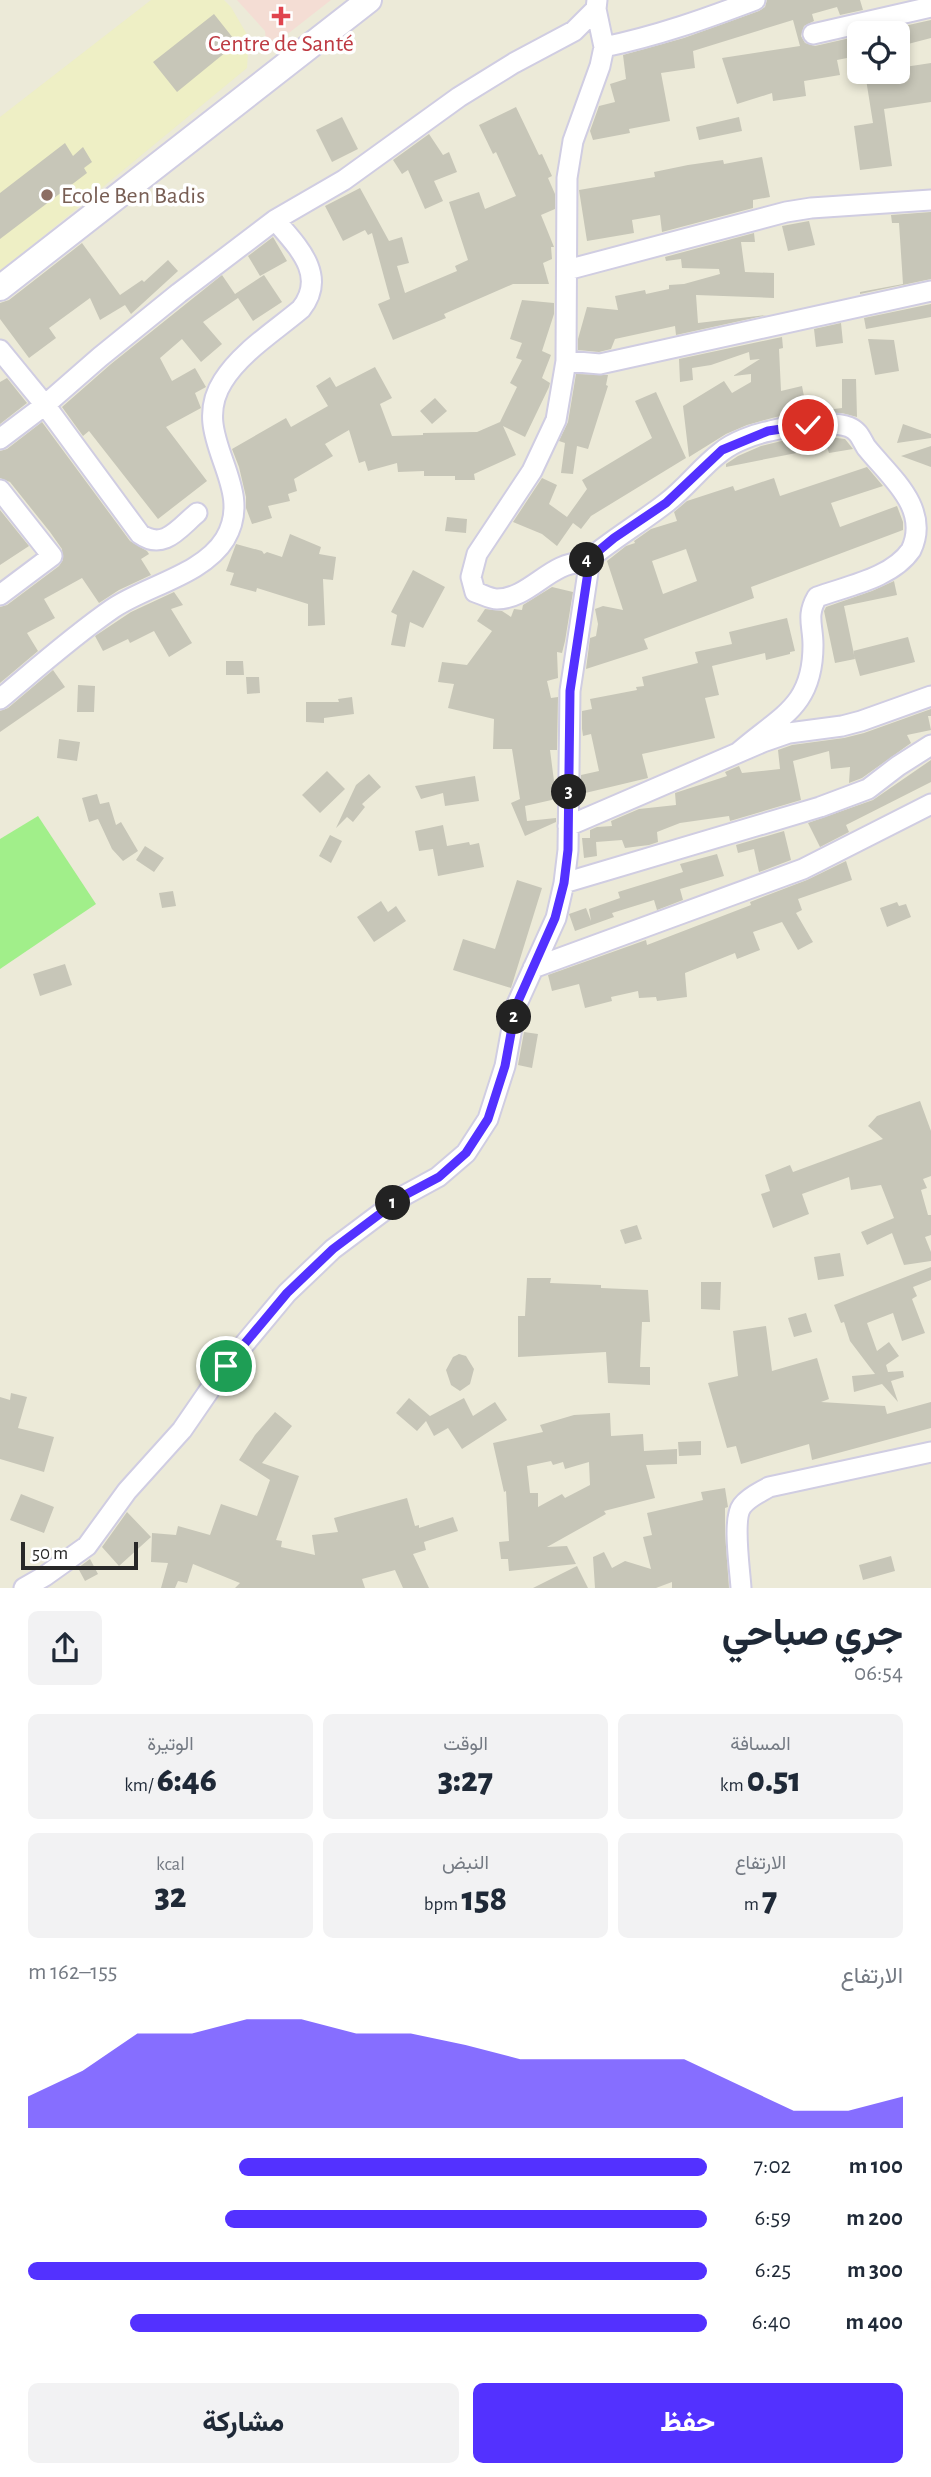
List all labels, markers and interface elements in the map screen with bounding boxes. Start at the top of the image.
marker: Centre de Santé [271,6,291,26]
map controls [847,21,910,84]
button: locate [847,21,910,84]
place label: Centre de Santé [208,32,354,56]
place label: Ecole Ben Badis [61,184,205,208]
marker: Ecole Ben Badis [39,187,55,203]
pin [778,395,838,455]
icon: check [789,406,827,444]
pin: 4 [570,542,604,578]
text: 4 [582,550,591,569]
pin: 3 [552,774,586,810]
text: 3 [564,782,573,801]
pin: 2 [496,1000,532,1034]
text: 2 [509,1007,518,1026]
pin: 1 [376,1186,410,1220]
text: 1 [389,1193,396,1212]
pin [196,1336,256,1396]
icon: arrive [207,1347,245,1385]
scale bar [21,1539,138,1571]
text: 50 m [32,1544,68,1563]
button: share [28,1611,102,1685]
text: جري صباحي [722,1615,903,1653]
text: 06:54 [854,1662,903,1685]
text: الوتيرة [147,1735,194,1754]
text: الوقت [443,1735,488,1754]
text: المسافة [730,1735,791,1754]
text: 6:46 [157,1763,217,1798]
text: 3:27 [438,1763,493,1798]
text: 0.51 [747,1763,801,1798]
text: /km [124,1776,157,1795]
text: km [720,1776,747,1795]
text: النبض [442,1854,489,1873]
text: الارتفاع [735,1854,786,1873]
text: kcal [156,1855,185,1874]
text: 32 [154,1879,187,1914]
text: 158 [461,1882,507,1917]
text: 7 [762,1882,777,1917]
text: bpm [424,1895,461,1914]
text: m [744,1895,762,1914]
text: 155–162 m [28,1961,117,1984]
text: الارتفاع [841,1965,903,1988]
text: 7:02 [754,2155,791,2178]
text: 100 m [849,2155,903,2178]
text: 6:59 [754,2207,791,2230]
text: 200 m [846,2207,903,2230]
text: 6:25 [755,2259,791,2282]
text: 300 m [847,2259,903,2282]
text: 6:40 [752,2311,791,2334]
text: 400 m [845,2311,903,2334]
button: مشاركة [28,2383,459,2463]
button: حفظ [473,2383,903,2463]

